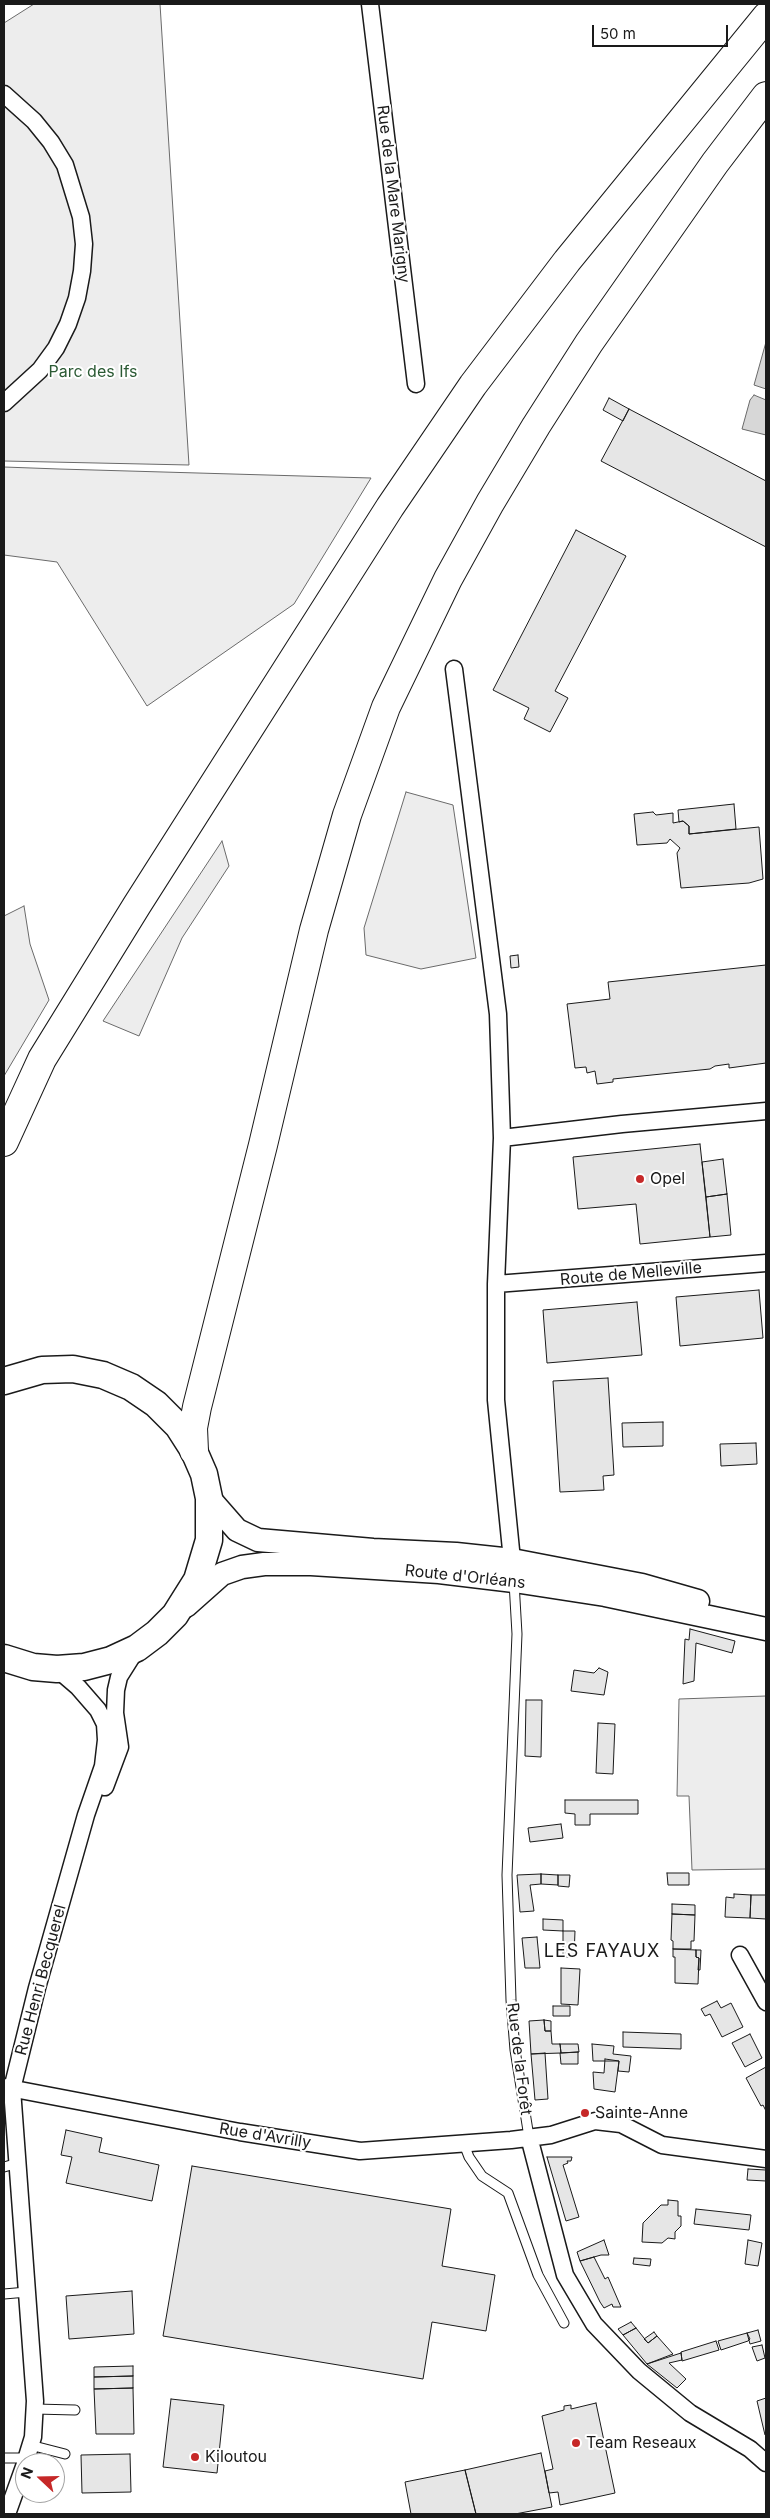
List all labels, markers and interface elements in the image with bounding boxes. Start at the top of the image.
scale bar [595,15,731,47]
text: 50 m [600,24,636,43]
street label: Rue de la Mare Marigny [373,104,413,284]
park label: Parc des Ifs [49,362,137,382]
place label: Opel [650,1169,685,1189]
marker: Opel [634,1173,646,1185]
street label: Route de Melleville [559,1258,703,1290]
street label: Route d'Orléans [404,1561,526,1593]
street label: Rue Henri Becquerel [12,1902,70,2058]
district label: LES FAYAUX [543,1941,661,1963]
street label: Rue de la Forêt [503,2002,535,2116]
place label: Sainte-Anne [595,2103,688,2123]
marker: Sainte-Anne [579,2107,591,2119]
street label: Rue d'Avrilly [218,2119,312,2153]
place label: Team Reseaux [586,2433,697,2453]
marker: Team Reseaux [570,2437,582,2449]
place label: Kiloutou [205,2447,267,2467]
marker: Kiloutou [189,2451,201,2463]
north arrow [15,2453,65,2503]
text: N [17,2465,36,2481]

